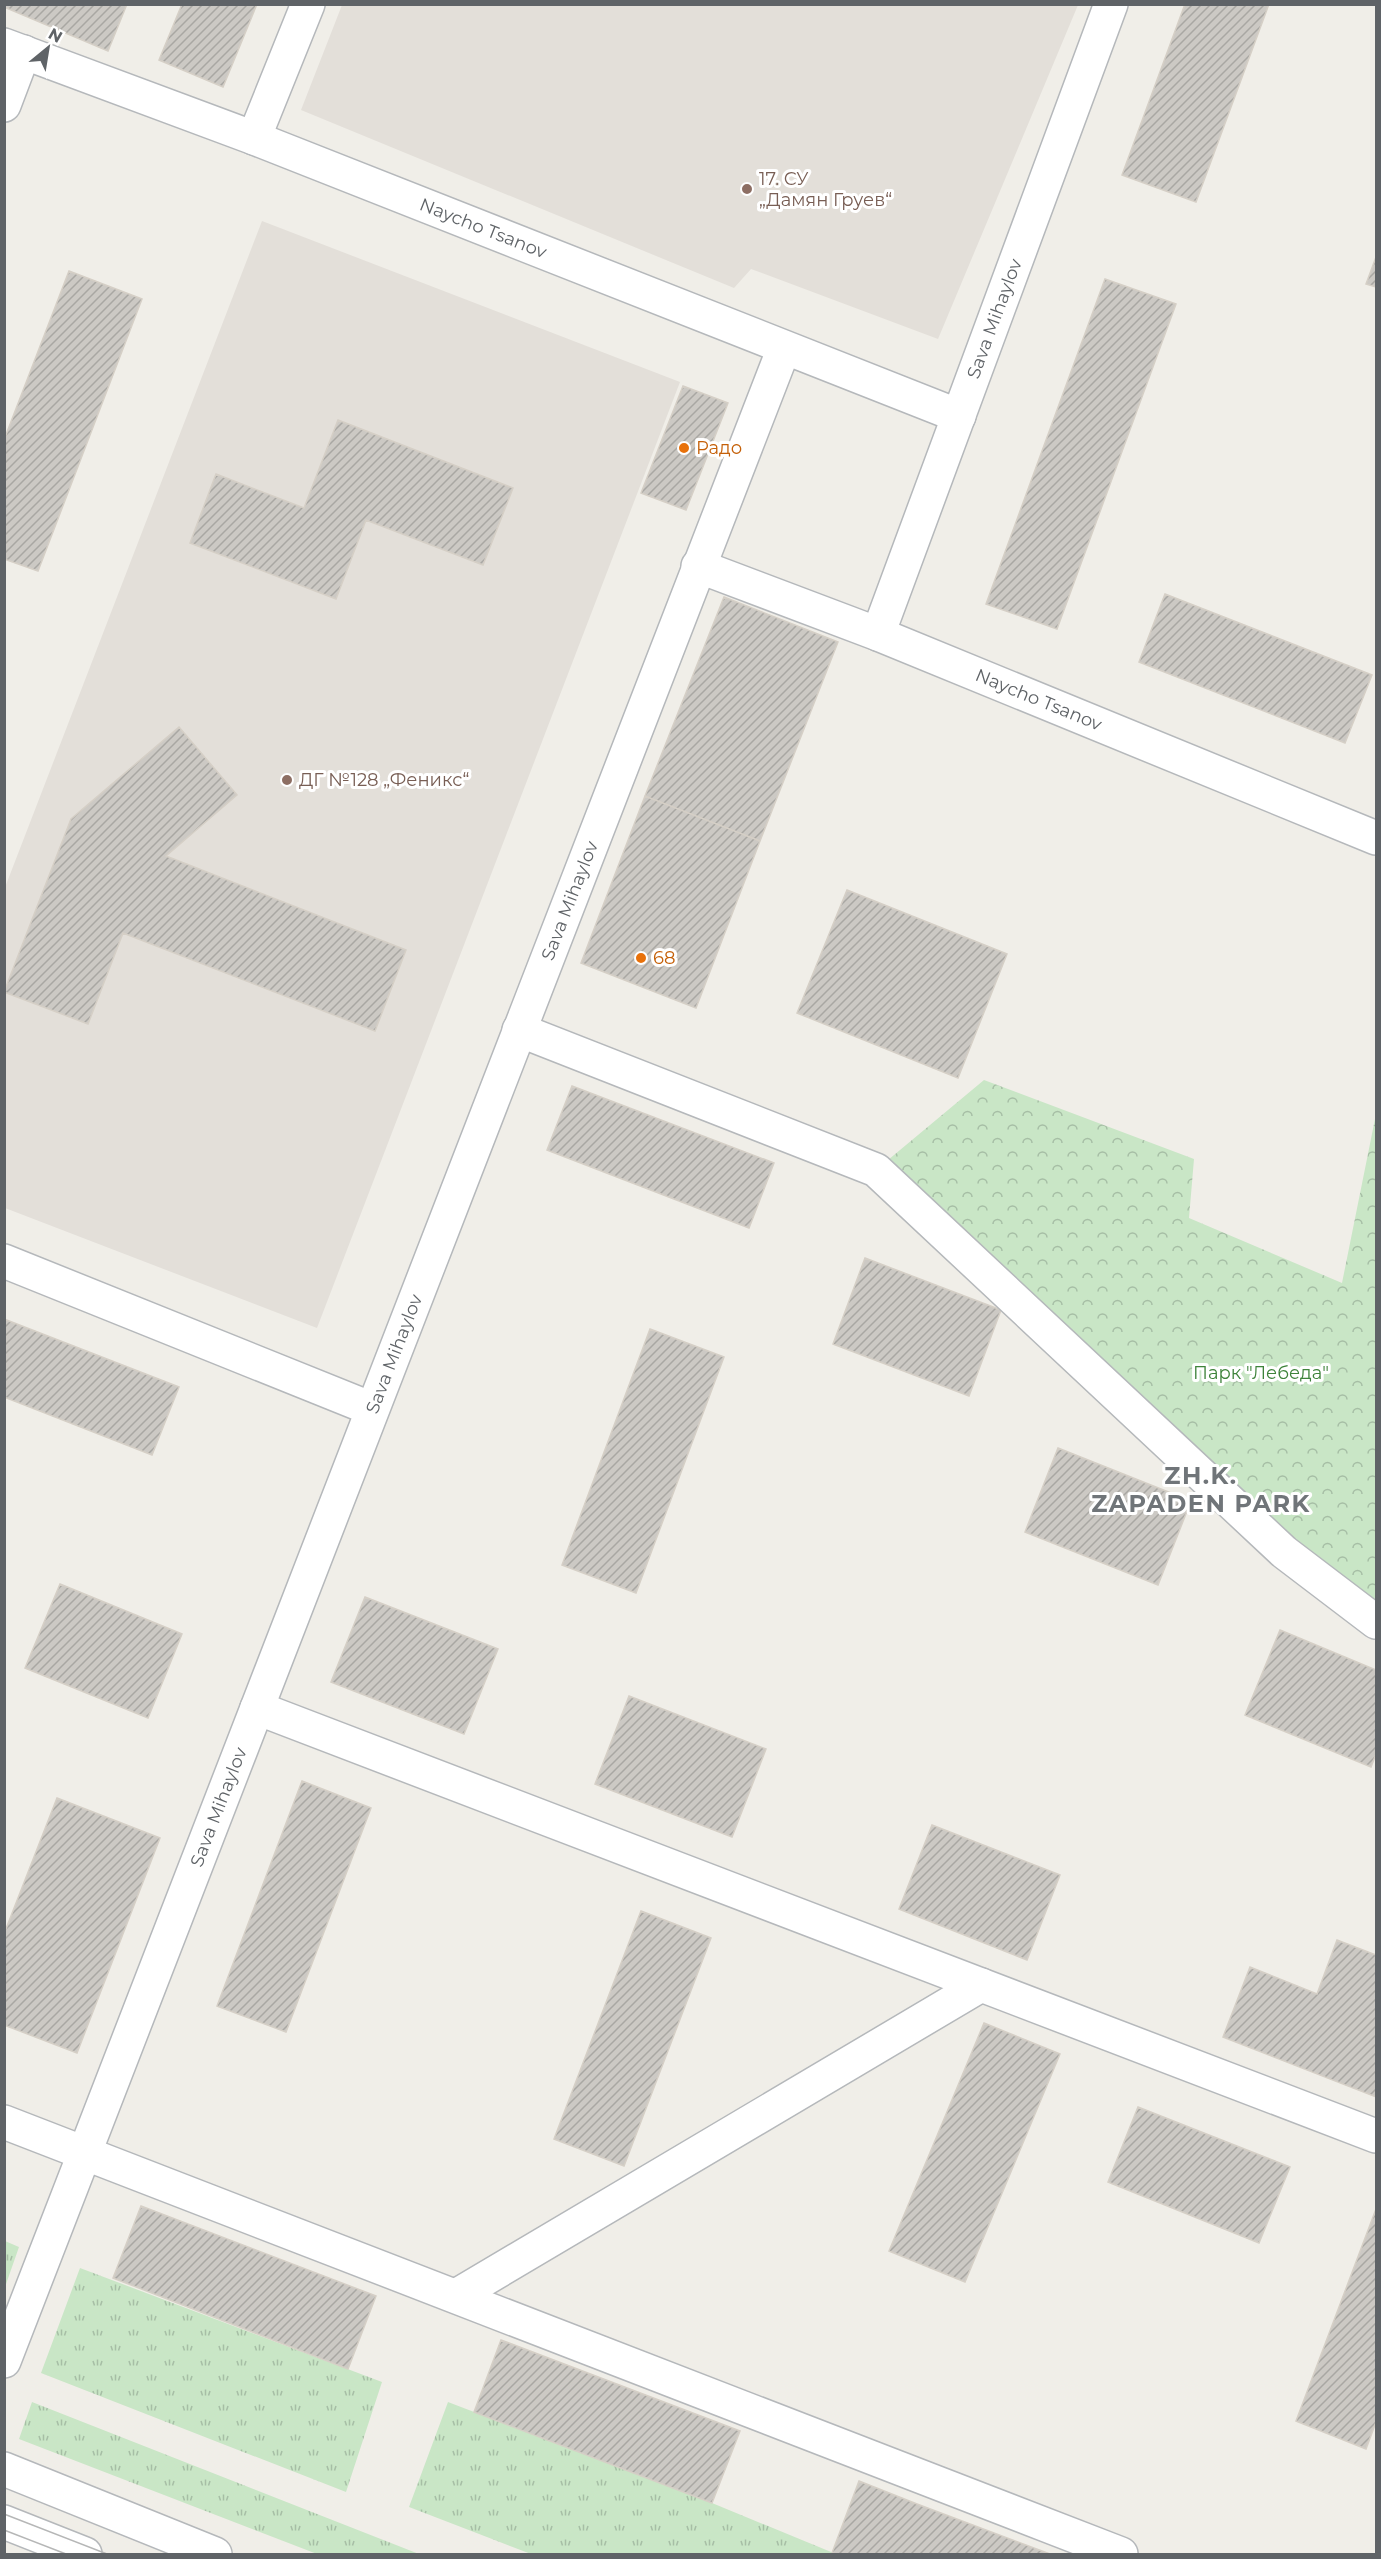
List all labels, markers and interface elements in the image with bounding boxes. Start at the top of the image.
north arrow [18,18,78,78]
text: N [45,24,66,47]
place label: 17. СУ „Дамян Груев“ [759,168,892,211]
marker: 17. СУ „Дамян Груев“ [740,182,754,196]
street label: Naycho Tsanov [416,193,550,263]
street label: Sava Mihaylov [962,256,1027,382]
place label: Радо [696,437,742,459]
marker: Радо [677,441,691,455]
street label: Naycho Tsanov [972,664,1105,736]
place label: ДГ №128 „Феникс“ [299,769,469,791]
marker: ДГ №128 „Феникс“ [280,773,294,787]
street label: Sava Mihaylov [537,838,603,964]
place label: 68 [653,947,675,969]
marker: 68 [634,951,648,965]
street label: Sava Mihaylov [361,1291,427,1417]
park label: Парк "Лебеда" [1193,1362,1329,1384]
district label: ZH.K. ZAPADEN PARK [1091,1461,1311,1518]
street label: Sava Mihaylov [186,1744,252,1870]

